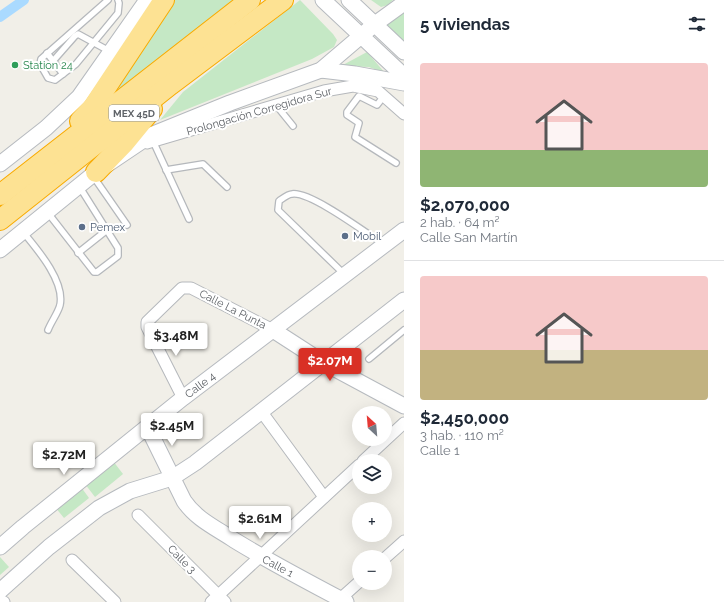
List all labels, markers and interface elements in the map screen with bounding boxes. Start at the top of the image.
icon: filters [686,13,708,35]
text: 5 viviendas [420,14,510,34]
place label: Station 24 [23,59,73,72]
marker: Station 24 [10,60,20,70]
street label: Prolongación Corregidora Sur [185,84,333,138]
icon: home [528,89,600,161]
road number: MEX 45D [109,105,159,121]
text: $2,070,000 [420,195,510,215]
text: 2 hab. · 64 m² [420,215,500,230]
place label: Pemex [90,221,126,234]
marker: Pemex [77,222,87,232]
place label: Mobil [353,230,381,243]
text: Calle San Martín [420,230,518,245]
marker: Mobil [340,231,350,241]
street label: Calle La Punta [197,287,268,332]
icon: home [528,302,600,374]
pin: $3.48M [143,323,209,357]
text: $3.48M [154,328,198,343]
pin: $2.07M [297,348,363,382]
text: $2.07M [307,353,353,368]
street label: Calle 4 [182,370,218,401]
north arrow [352,406,392,446]
map controls [352,406,392,590]
text: $2,450,000 [420,408,509,428]
pin: $2.45M [139,413,205,447]
text: $2.45M [150,418,194,433]
text: 3 hab. · 110 m² [420,428,504,443]
pin: $2.72M [31,442,97,476]
text: Calle 1 [420,443,460,458]
text: $2.72M [42,447,86,462]
button: layers [352,454,392,494]
button: + [352,502,392,542]
pin: $2.61M [227,506,293,540]
text: $2.61M [238,511,282,526]
street label: Calle 3 [165,542,199,576]
button: − [352,550,392,590]
street label: Calle 1 [260,553,296,580]

